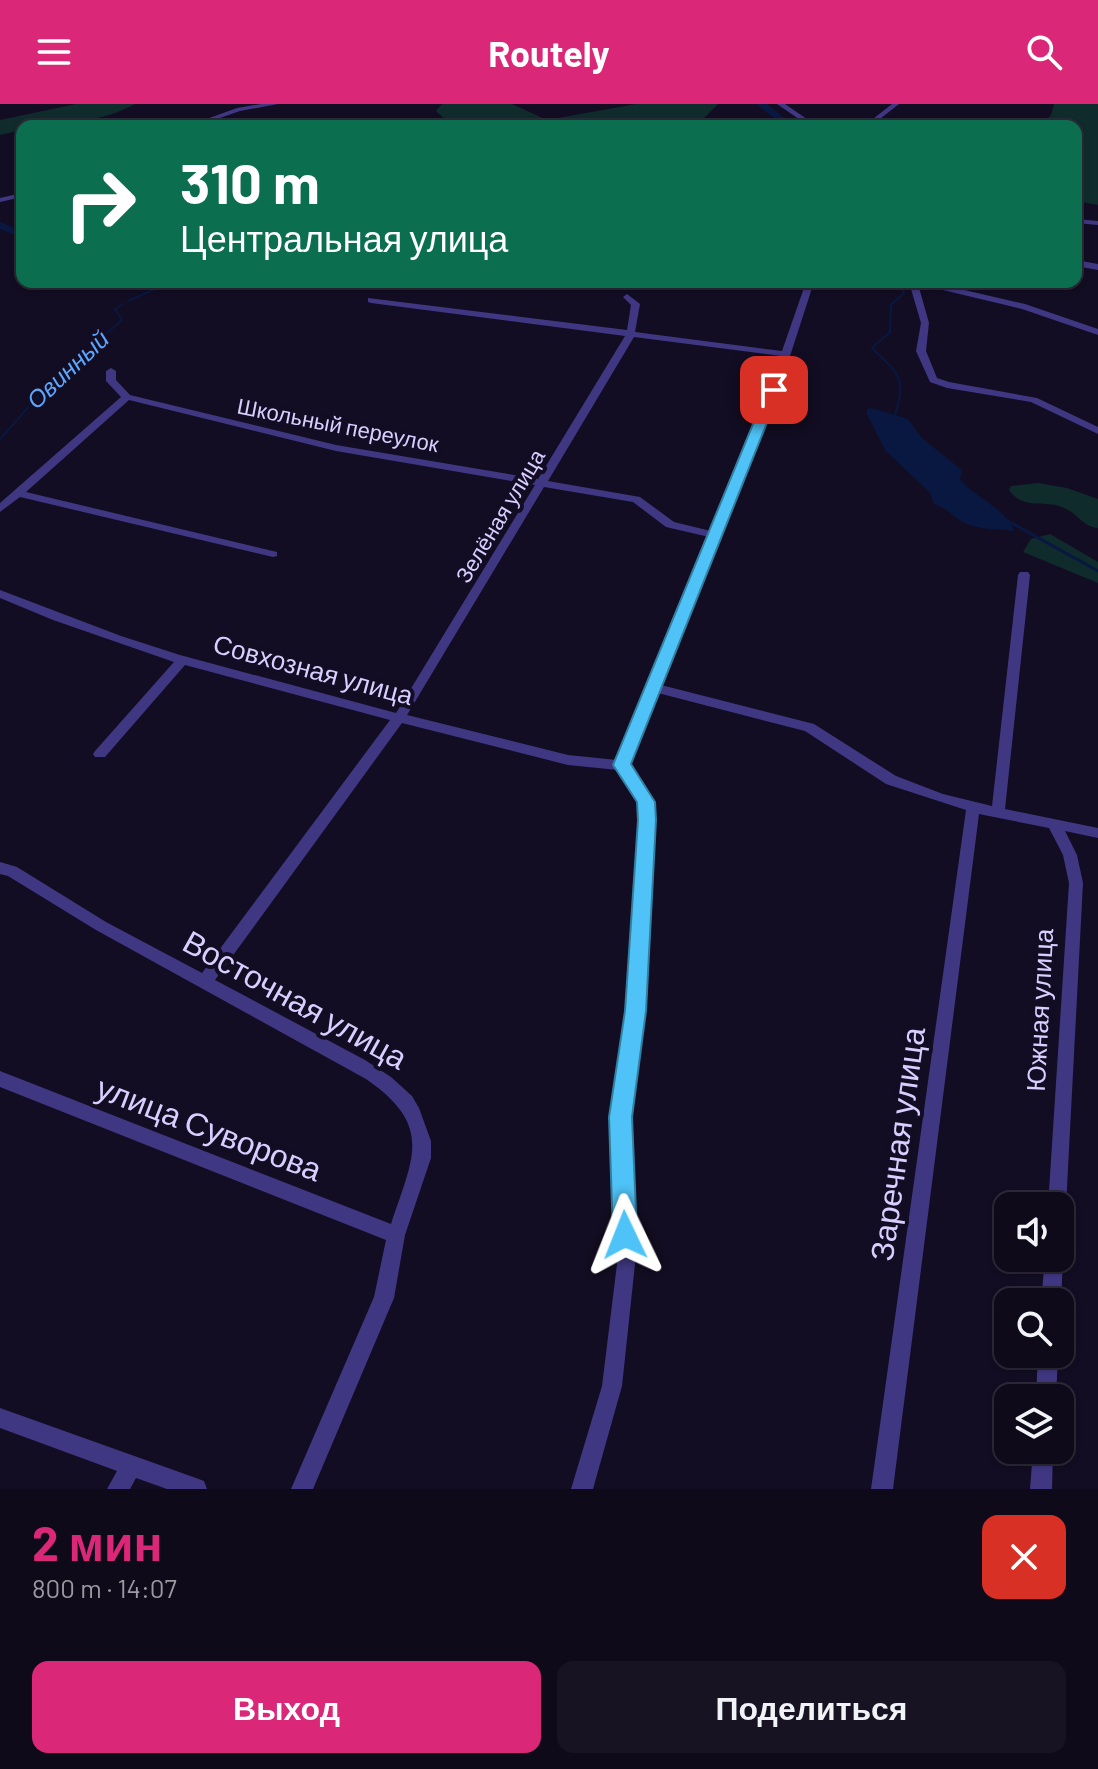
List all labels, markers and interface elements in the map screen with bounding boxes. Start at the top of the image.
icon: menu [32,30,76,74]
icon: search [1022,30,1066,74]
text: Routely [488,31,610,74]
text: 310 m [180,148,320,215]
icon: right [48,152,152,256]
text: Центральная улица [180,216,508,259]
water label: Овинный [20,324,114,414]
pin [740,356,808,424]
icon: arrive [752,368,796,412]
street label: Школьный переулок [235,392,441,457]
street label: Зелёная улица [449,443,550,587]
street label: Совхозная улица [210,627,417,710]
street label: Восточная улица [177,921,415,1077]
street label: Южная улица [1019,927,1058,1092]
street label: Заречная улица [861,1024,932,1263]
street label: улица Суворова [91,1067,328,1189]
map controls [994,1192,1074,1464]
button: sound [994,1192,1074,1272]
position arrow [583,1193,667,1277]
button: search [994,1288,1074,1368]
button: layers [994,1384,1074,1464]
text: 2 мин [32,1513,163,1571]
button: close [982,1515,1066,1599]
text: 800 m · 14:07 [32,1572,177,1603]
button: Выход [32,1661,541,1753]
button: Поделиться [557,1661,1066,1753]

